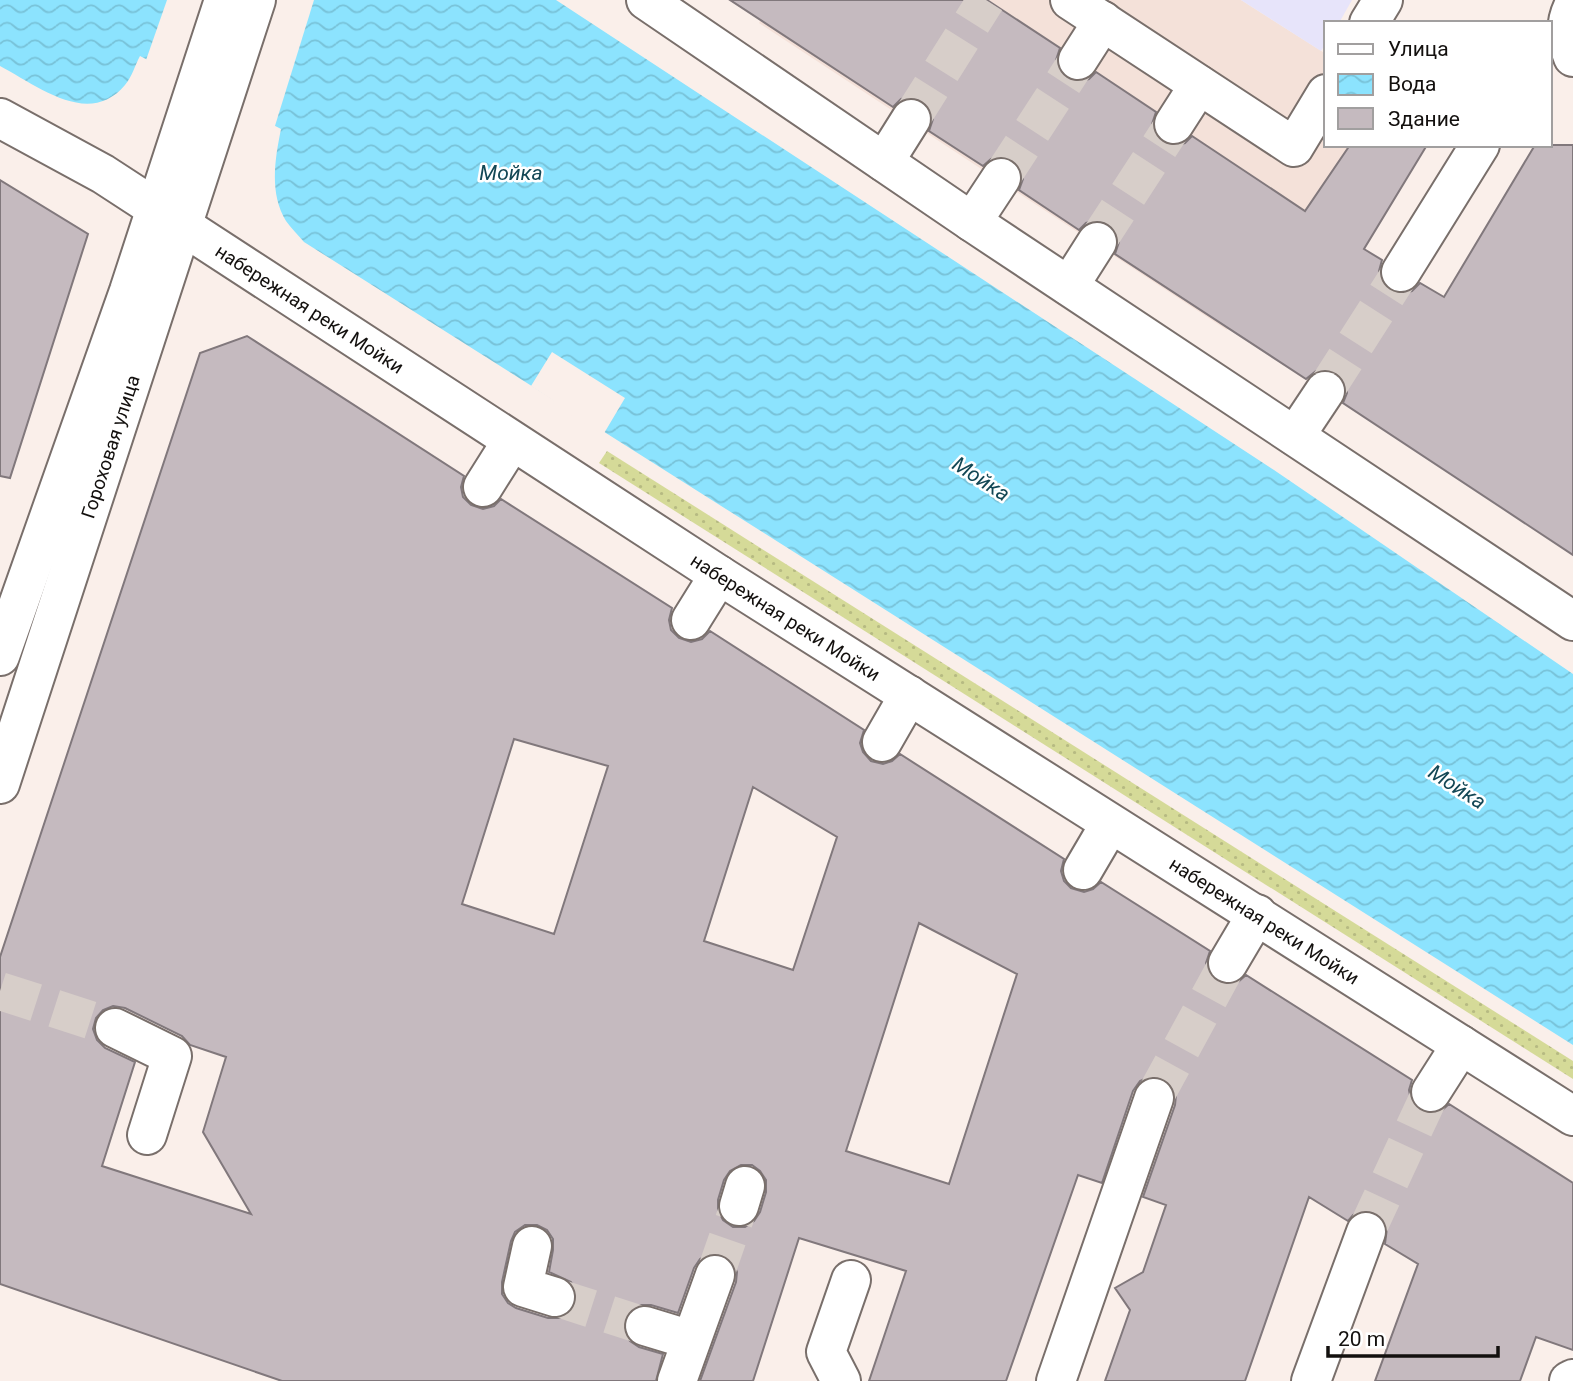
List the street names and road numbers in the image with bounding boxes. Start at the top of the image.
street label: набережная реки Мойки [211,239,408,379]
street label: Гороховая улица [77,372,145,521]
street label: набережная реки Мойки [686,549,884,686]
street label: набережная реки Мойки [1165,852,1363,990]

